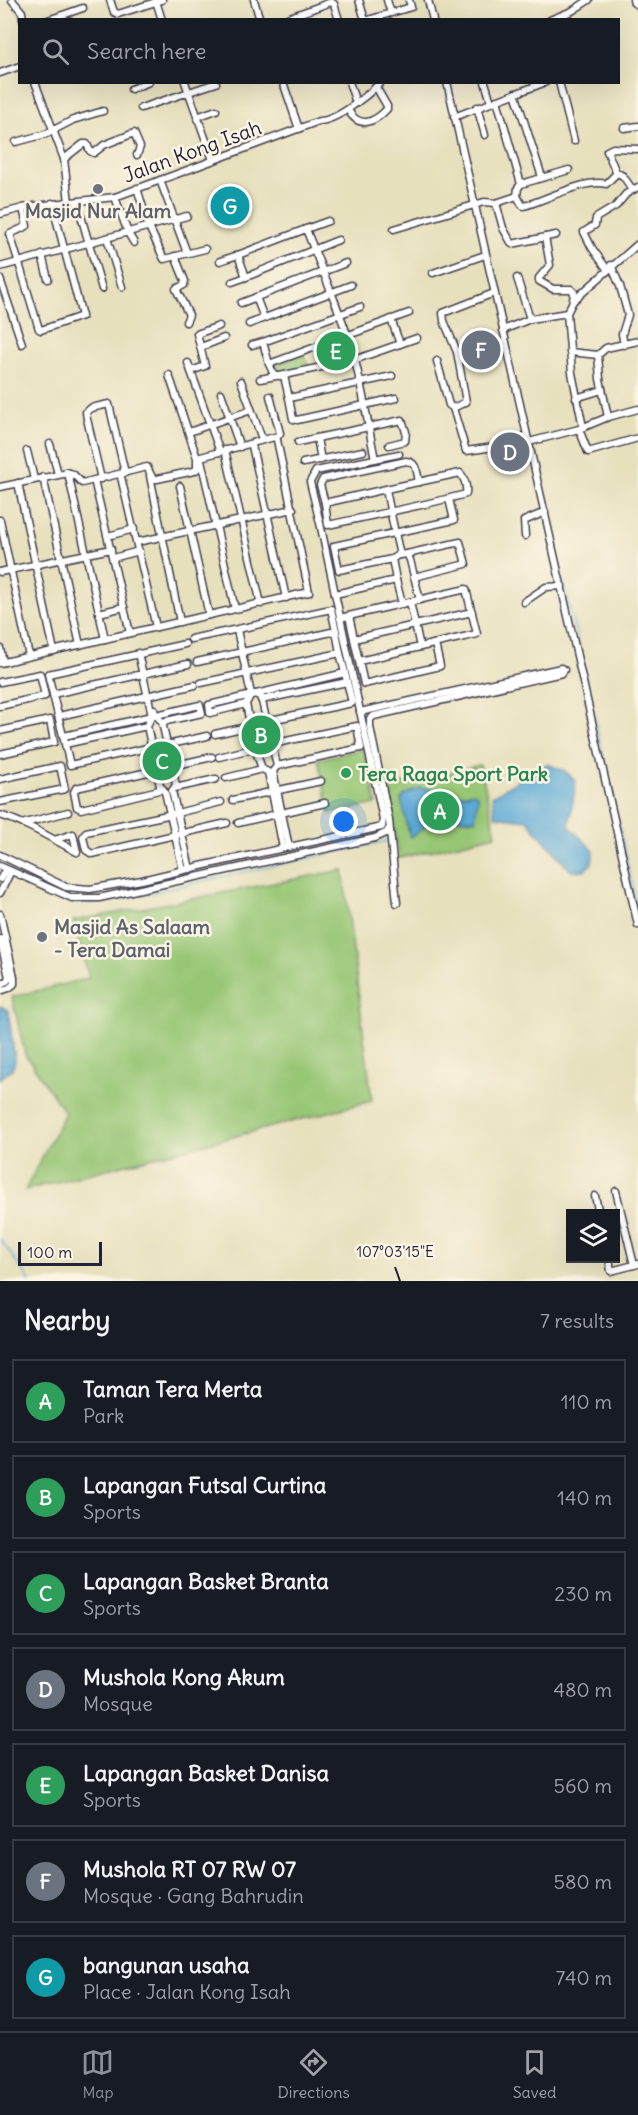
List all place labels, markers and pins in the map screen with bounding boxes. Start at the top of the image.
marker: Masjid Nur Alam [91,182,105,196]
pin: G [210,184,250,228]
place label: Masjid Nur Alam [25,198,172,223]
pin: E [316,328,356,374]
pin: F [462,328,500,372]
pin: D [490,430,530,474]
pin: B [242,712,280,758]
pin: C [142,738,182,783]
place label: Tera Raga Sport Park [358,761,548,786]
marker: Tera Raga Sport Park [339,766,353,780]
pin: A [420,788,460,834]
place label: Masjid As Salaam - Tera Damai [54,914,211,962]
marker: Masjid As Salaam - Tera Damai [35,930,49,944]

